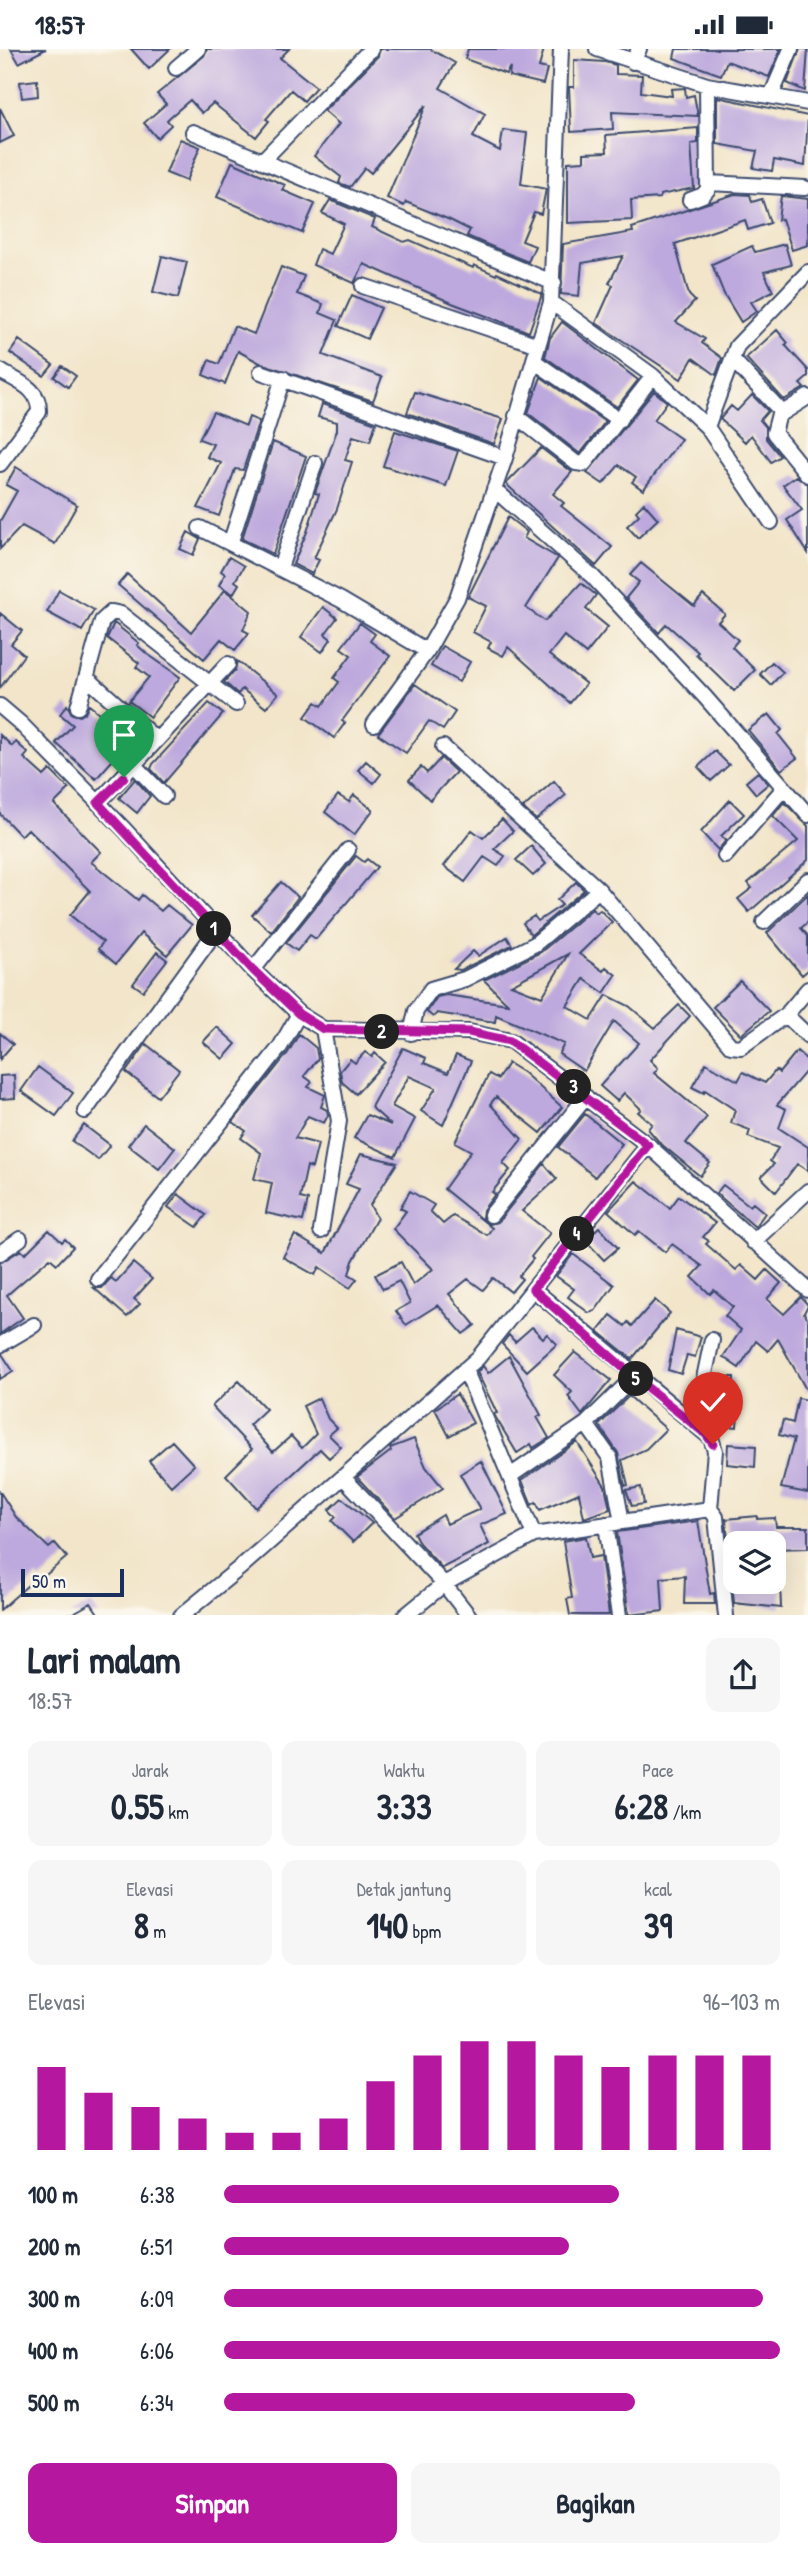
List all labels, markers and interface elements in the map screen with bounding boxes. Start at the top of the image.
text: 18:57 [35,7,86,42]
pin [94,705,154,777]
icon: arrive [105,716,143,754]
pin: 1 [196,911,232,947]
text: 1 [210,915,217,941]
pin: 2 [364,1014,400,1049]
text: 2 [377,1018,386,1044]
pin: 3 [556,1069,592,1105]
text: 3 [569,1073,578,1099]
pin: 4 [560,1217,594,1251]
text: 4 [573,1220,580,1246]
pin: 5 [618,1361,654,1397]
text: 5 [631,1365,640,1391]
pin [683,1372,743,1444]
icon: check [694,1383,732,1421]
map controls [723,1531,786,1594]
button: layers [723,1531,786,1594]
scale bar [21,1567,124,1598]
text: 50 m [32,1568,66,1594]
text: Lari malam [28,1633,181,1685]
button: share [706,1638,780,1712]
text: 18:57 [28,1685,73,1716]
text: Jarak [131,1757,169,1783]
text: Waktu [383,1757,425,1783]
text: Pace [642,1757,674,1783]
text: 0.55 [111,1783,164,1830]
text: 3:33 [376,1783,432,1830]
text: 6:28 [615,1783,668,1830]
text: km [164,1799,189,1825]
text: /km [668,1799,701,1825]
text: Elevasi [126,1876,174,1902]
text: Detak jantung [357,1876,451,1902]
text: kcal [644,1876,672,1902]
text: 8 [134,1902,149,1949]
text: 140 [367,1902,408,1949]
text: 39 [644,1902,672,1949]
text: m [149,1918,166,1944]
text: bpm [408,1918,441,1944]
text: Elevasi [28,1986,86,2017]
text: 96–103 m [703,1986,780,2017]
text: 100 m [28,2179,78,2210]
text: 6:38 [140,2179,175,2210]
text: 200 m [28,2231,80,2262]
text: 6:51 [140,2231,173,2262]
text: 300 m [28,2283,80,2314]
text: 6:09 [140,2283,173,2314]
text: 400 m [28,2335,78,2366]
text: 6:06 [140,2335,174,2366]
text: 500 m [28,2387,79,2418]
text: 6:34 [140,2387,173,2418]
button: Simpan [28,2463,397,2543]
button: Bagikan [411,2463,780,2543]

